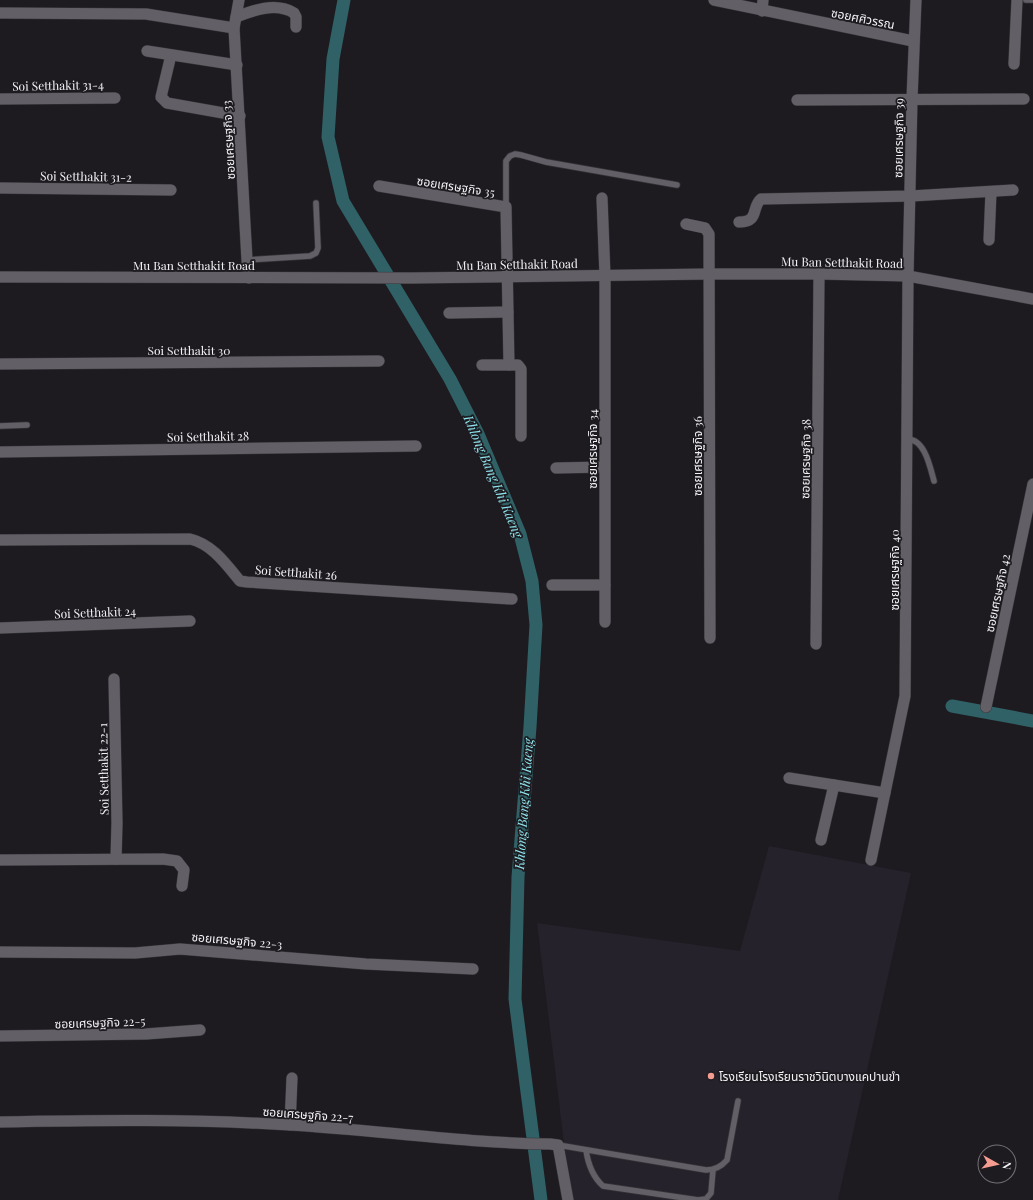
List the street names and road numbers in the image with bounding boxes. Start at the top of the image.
street label: ซอยศศิวรรณ [830,4,896,32]
street label: Soi Setthakit 31-4 [12,76,104,94]
street label: ซอยเศรษฐกิจ 39 [889,98,907,178]
street label: ซอยเศรษฐกิจ 33 [218,100,238,180]
street label: Soi Setthakit 31-2 [40,167,132,185]
street label: ซอยเศรษฐกิจ 35 [416,172,496,200]
street label: Mu Ban Setthakit Road [781,253,903,271]
street label: Mu Ban Setthakit Road [456,255,578,273]
street label: Mu Ban Setthakit Road [133,257,255,273]
street label: Soi Setthakit 30 [148,342,230,358]
street label: ซอยเศรษฐกิจ 34 [584,409,600,489]
street label: ซอยเศรษฐกิจ 36 [689,416,705,496]
street label: ซอยเศรษฐกิจ 38 [796,419,814,499]
street label: Soi Setthakit 28 [167,427,249,445]
street label: ซอยเศรษฐกิจ 40 [886,529,902,611]
street label: ซอยเศรษฐกิจ 42 [981,552,1013,634]
street label: Soi Setthakit 26 [254,561,338,583]
street label: Soi Setthakit 24 [54,603,136,621]
street label: Soi Setthakit 22-1 [94,722,112,815]
street label: ซอยเศรษฐกิจ 22-3 [191,928,283,952]
street label: ซอยเศรษฐกิจ 22-5 [54,1012,146,1032]
street label: ซอยเศรษฐกิจ 22-7 [262,1103,354,1125]

